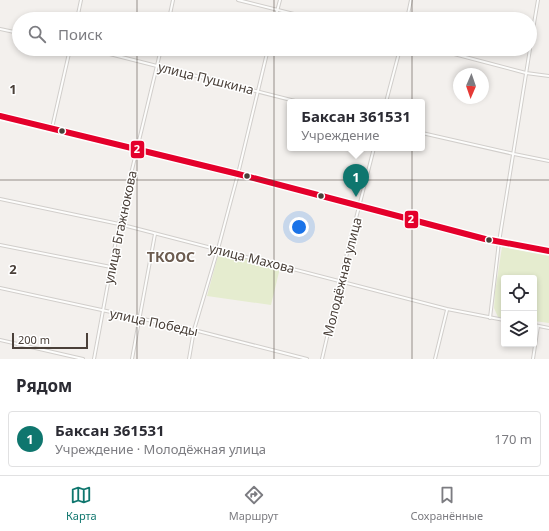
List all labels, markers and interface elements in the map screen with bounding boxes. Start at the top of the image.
search box [12,12,537,56]
icon: search [26,23,48,45]
text: Поиск [58,24,103,44]
street label: улица Пушкина [156,57,256,99]
north arrow [453,68,489,104]
text: 1 [9,80,17,98]
popup [287,99,425,151]
text: Баксан 361531 [301,106,411,126]
unlabelled marker [57,126,67,136]
text: Учреждение [301,126,380,144]
line badge: 2 [130,140,145,159]
text: 2 [134,141,140,156]
pin: 1 [343,164,369,197]
street label: улица Бгажнокова [99,169,141,285]
unlabelled marker [242,171,252,181]
unlabelled marker [316,191,326,201]
line badge: 2 [404,210,419,229]
text: 2 [408,211,414,226]
street label: Молодёжная улица [318,215,366,339]
your location [289,217,309,237]
unlabelled marker [484,235,494,245]
street label: улица Махова [207,239,297,277]
district label: ТКООС [147,247,195,266]
text: 2 [9,260,17,278]
map controls [501,275,537,347]
button: locate [501,275,537,311]
street label: улица Победы [108,304,200,340]
button: layers [501,311,537,347]
scale bar [12,331,88,350]
text: 200 m [18,332,50,347]
text: Рядом [16,374,72,397]
text: Баксан 361531 [55,420,165,440]
text: 1 [26,430,34,448]
text: 170 m [494,430,532,448]
text: Учреждение · Молодёжная улица [55,440,266,458]
tab: Карта [66,484,97,523]
tab: Маршрут [229,484,278,523]
tab: Сохранённые [410,484,483,523]

